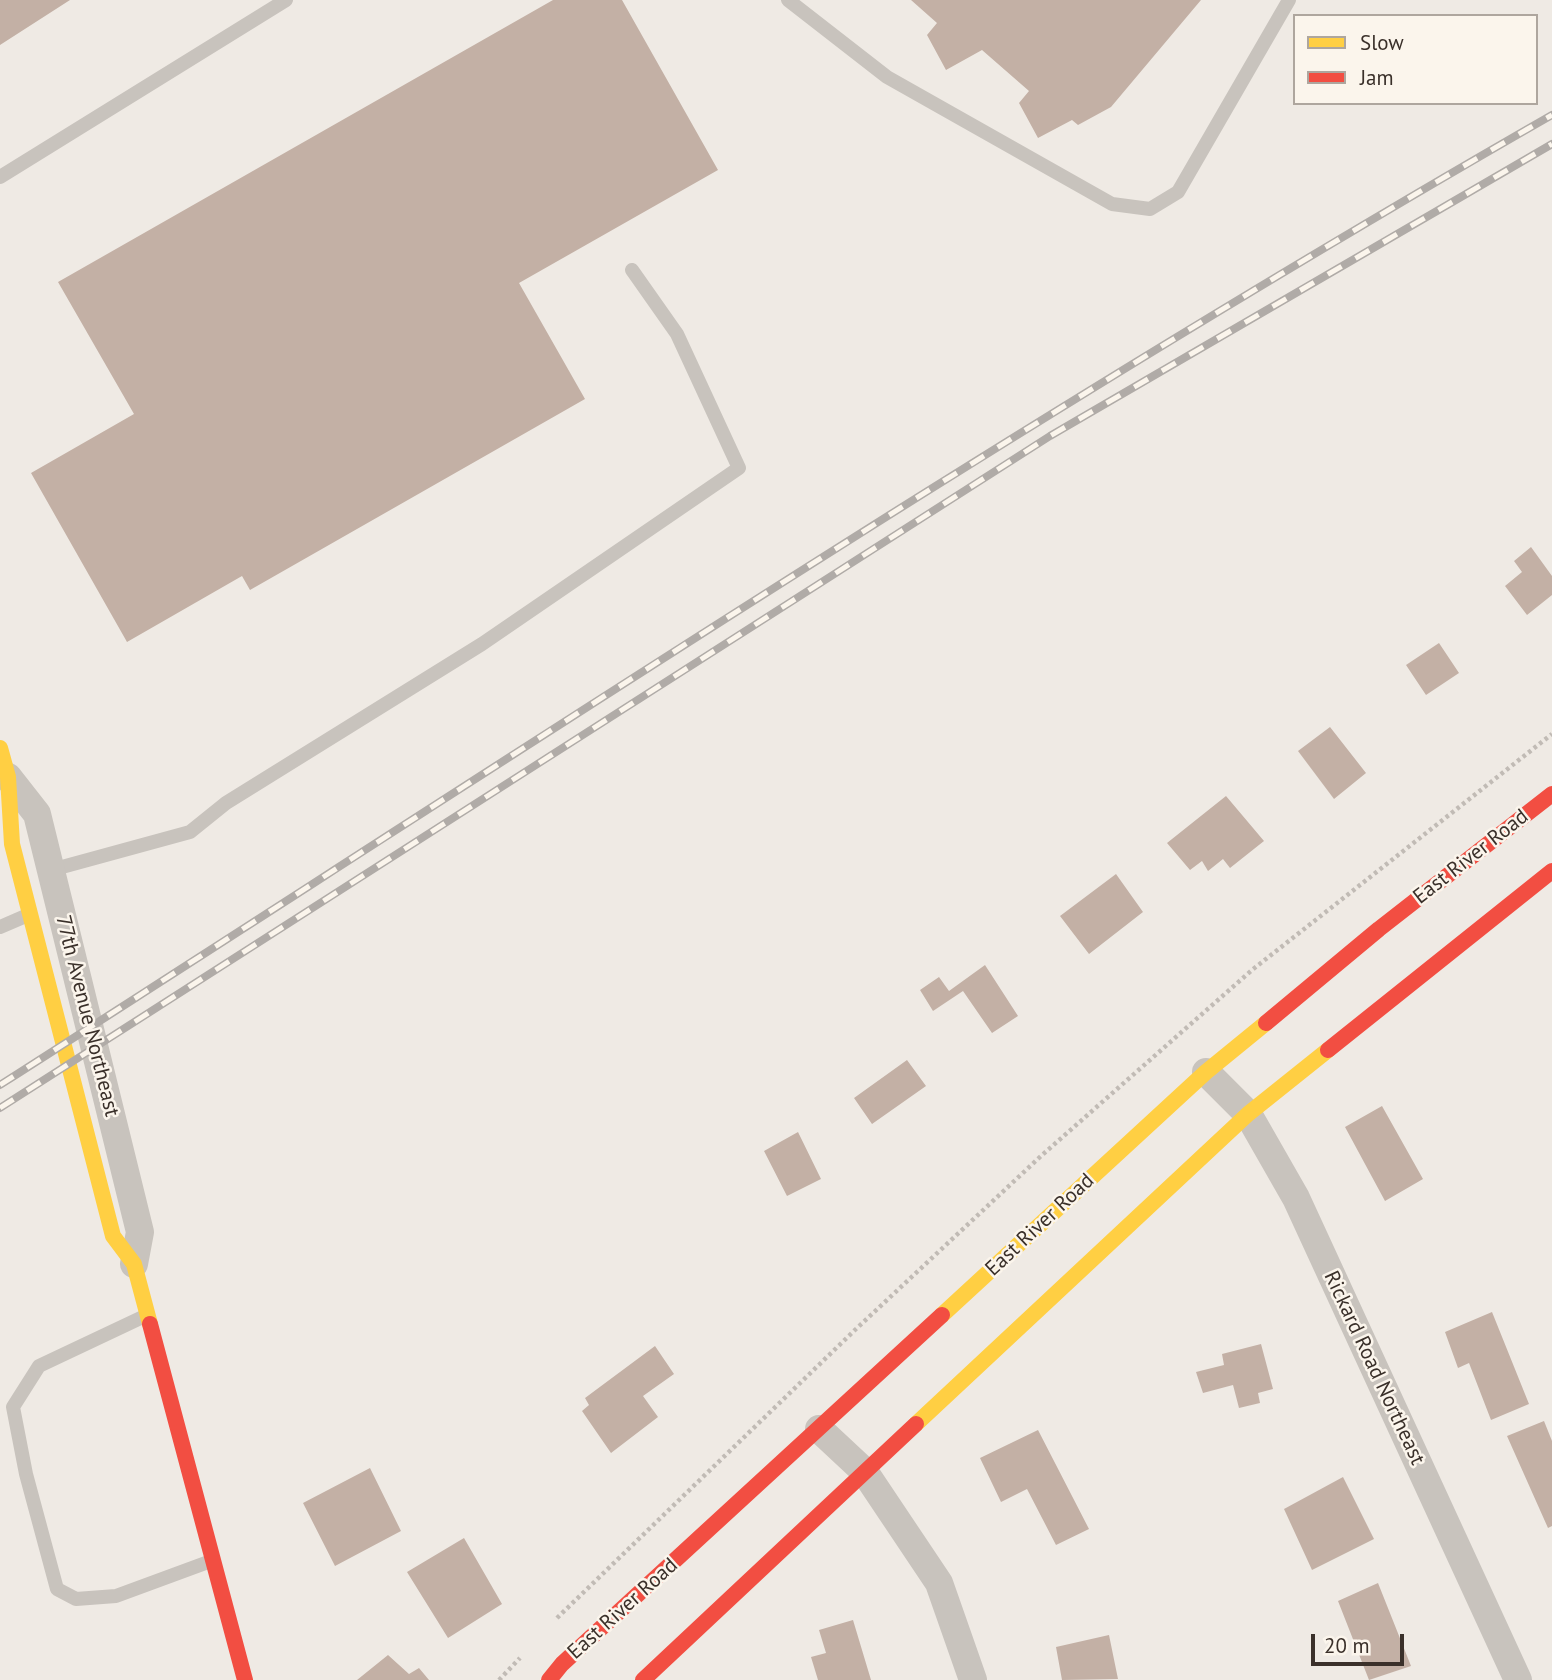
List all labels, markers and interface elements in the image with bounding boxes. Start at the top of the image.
legend [1293,14,1538,105]
text: Slow [1360,29,1404,56]
text: Jam [1360,64,1394,91]
street label: East River Road [1408,804,1534,910]
street label: 77th Avenue Northeast [50,913,124,1119]
street label: East River Road [981,1168,1099,1282]
street label: Rickard Road Northeast [1318,1267,1430,1469]
street label: East River Road [563,1553,683,1665]
scale bar [1314,1620,1407,1664]
text: 20 m [1324,1632,1370,1659]

